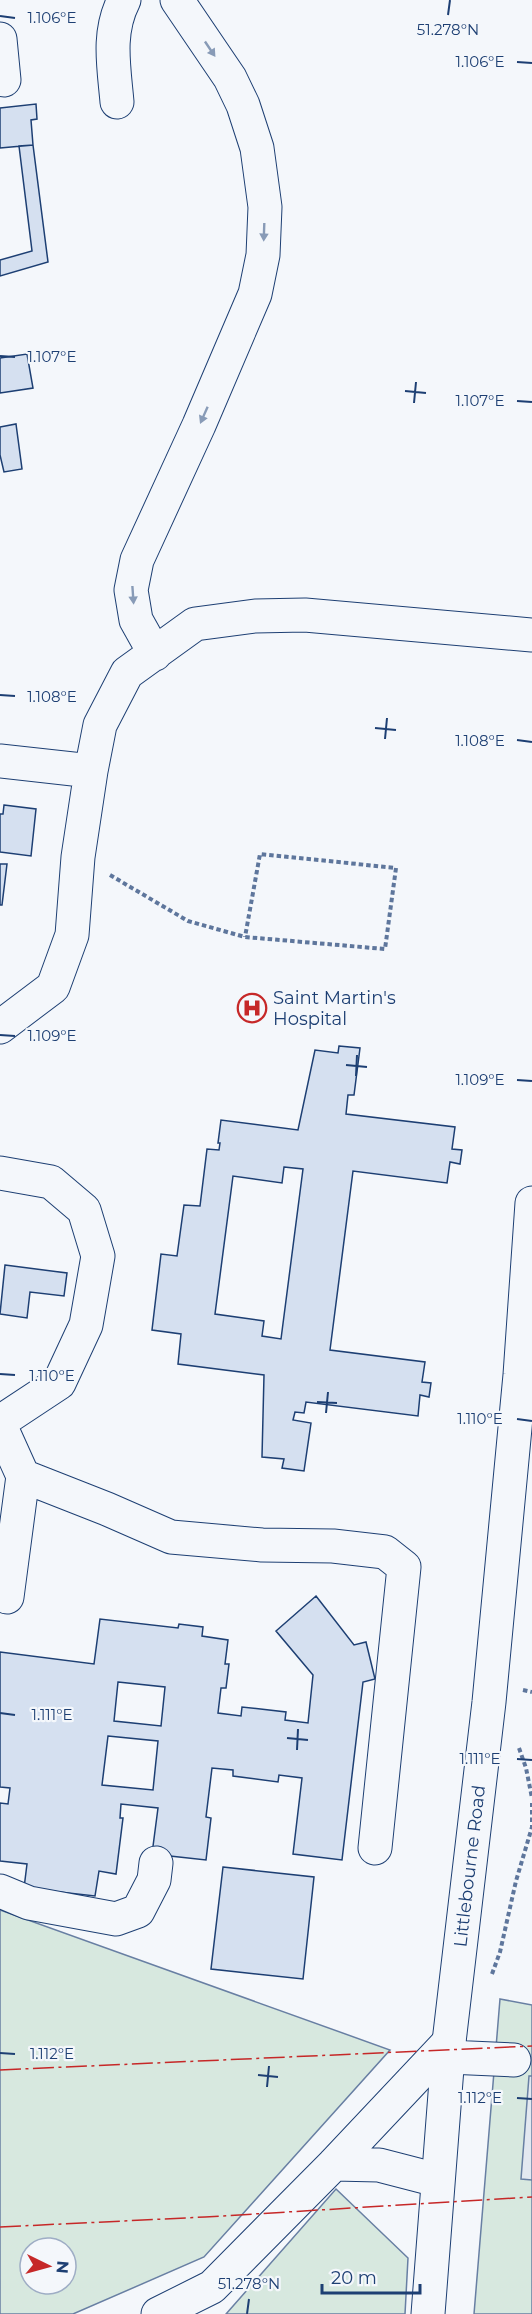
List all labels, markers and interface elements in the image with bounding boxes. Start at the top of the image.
text: 1.106°E [28,8,76,27]
text: 51.278°N [417,20,479,39]
one-way arrow [204,40,216,56]
text: 1.106°E [456,52,504,71]
one-way arrow [259,222,268,241]
text: 1.107°E [28,347,76,366]
text: 1.107°E [456,391,504,410]
one-way arrow [199,407,208,424]
one-way arrow [128,586,138,605]
text: 1.108°E [27,687,77,706]
text: 1.108°E [455,731,505,750]
place label: Saint Martin's Hospital [273,987,396,1030]
hospital icon: Saint Martin's Hospital [236,992,268,1024]
text: 1.109°E [27,1026,77,1045]
text: 1.109°E [455,1070,505,1089]
text: 1.110°E [29,1366,75,1385]
text: 1.110°E [457,1409,503,1428]
text: 1.111°E [32,1705,72,1724]
text: 1.111°E [460,1749,500,1768]
street label: Littlebourne Road [449,1784,490,1948]
text: 1.112°E [30,2044,74,2063]
text: 1.112°E [458,2088,502,2107]
north arrow [18,2236,78,2296]
scale bar [322,2257,420,2295]
text: N [52,2260,72,2275]
text: 20 m [331,2267,377,2289]
text: 51.278°N [218,2274,280,2293]

